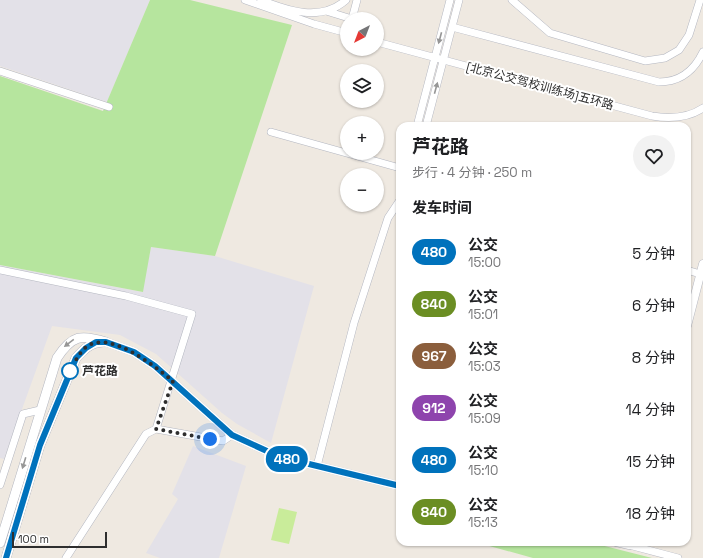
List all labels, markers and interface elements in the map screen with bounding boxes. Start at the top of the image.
north arrow [340,12,384,56]
map controls [340,12,384,212]
one-way arrow [436,32,442,44]
street label: [北京公交驾校训练场]五环路 [464,59,616,113]
button: layers [340,64,384,108]
one-way arrow [433,82,439,94]
button: + [340,116,384,160]
text: 芦花路 [412,134,469,159]
button: heart [633,135,675,177]
text: 步行 · 4 分钟 · 250 m [412,164,532,181]
button: − [340,168,384,212]
text: 发车时间 [412,198,472,217]
text: 公交 [468,235,498,254]
text: 480 [421,243,447,261]
text: 5 分钟 [632,244,675,263]
text: 15:00 [468,254,501,271]
text: 公交 [468,287,498,306]
text: 840 [421,295,447,313]
text: 6 分钟 [632,296,675,315]
text: 15:01 [468,306,498,323]
one-way arrow [64,339,75,347]
text: 公交 [468,339,498,358]
text: 967 [422,347,446,365]
text: 8 分钟 [632,348,675,367]
text: 15:03 [468,358,501,375]
marker: 芦花路 [61,362,79,380]
place label: 芦花路 [82,363,118,379]
text: 公交 [468,391,498,410]
text: 912 [422,399,446,417]
text: 14 分钟 [625,400,675,419]
text: 15:09 [468,410,501,427]
your location [200,429,220,449]
text: 公交 [468,443,498,462]
line badge: 480 [264,446,310,472]
text: 480 [274,450,300,468]
text: 480 [421,451,447,469]
text: 15 分钟 [626,452,675,471]
one-way arrow [21,457,27,469]
text: 15:10 [468,462,498,479]
text: 公交 [468,495,498,514]
text: 840 [421,503,447,521]
text: 18 分钟 [626,504,675,523]
text: 15:13 [468,514,498,531]
scale bar [12,530,107,549]
text: 100 m [18,532,49,546]

